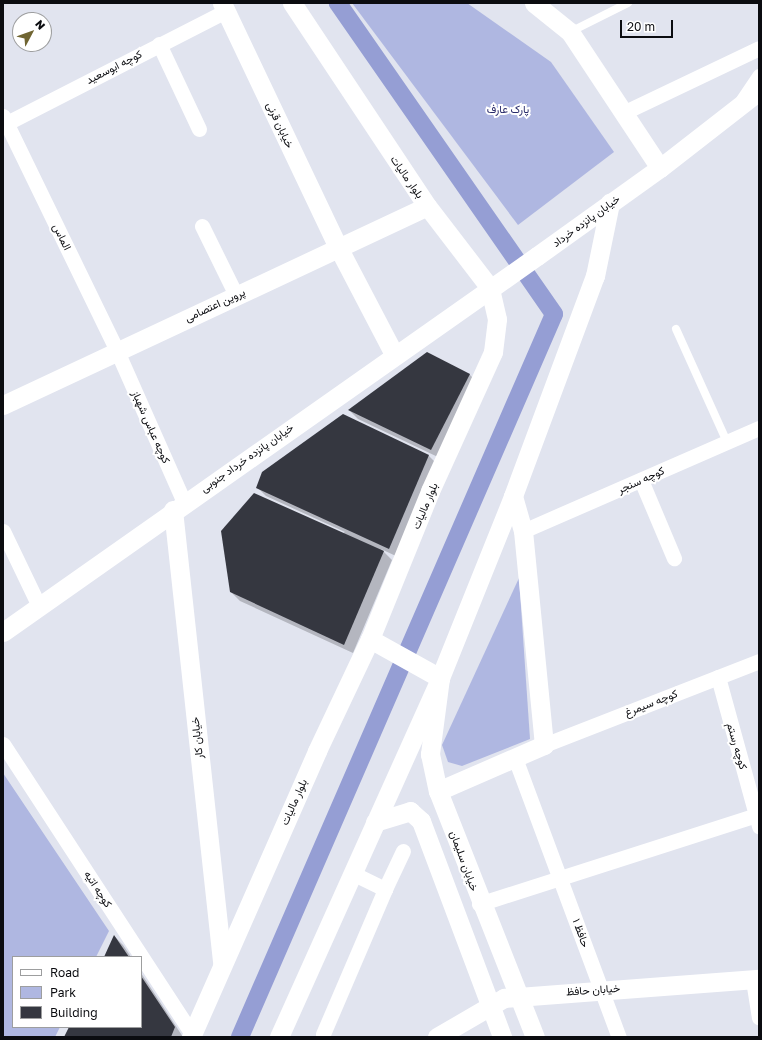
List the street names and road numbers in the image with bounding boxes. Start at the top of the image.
street label: کوچه ابوسعید [84,47,144,87]
street label: خیابان قرنی [264,100,296,150]
street label: بلوار مالیات [388,153,426,201]
street label: خیابان پانزده خرداد [550,192,622,250]
street label: الماس [50,222,74,252]
street label: پروین اعتصامی [183,285,247,325]
street label: کوچه عباس شهباز [129,389,173,465]
street label: خیابان پانزده خرداد جنوبی [198,421,296,495]
street label: کوچه سنجر [616,464,666,496]
street label: بلوار مالیات [409,481,441,531]
street label: کوچه سیمرغ [623,687,679,719]
street label: خیابان کار [188,716,206,760]
street label: کوچه رستم [724,721,750,771]
street label: بلوار مالیات [278,777,310,827]
street label: خیابان سلیمان [447,829,481,893]
street label: کوچه اتیه [81,868,115,910]
street label: حافظ ۱ [570,917,592,949]
street label: خیابان حافظ [565,982,621,998]

